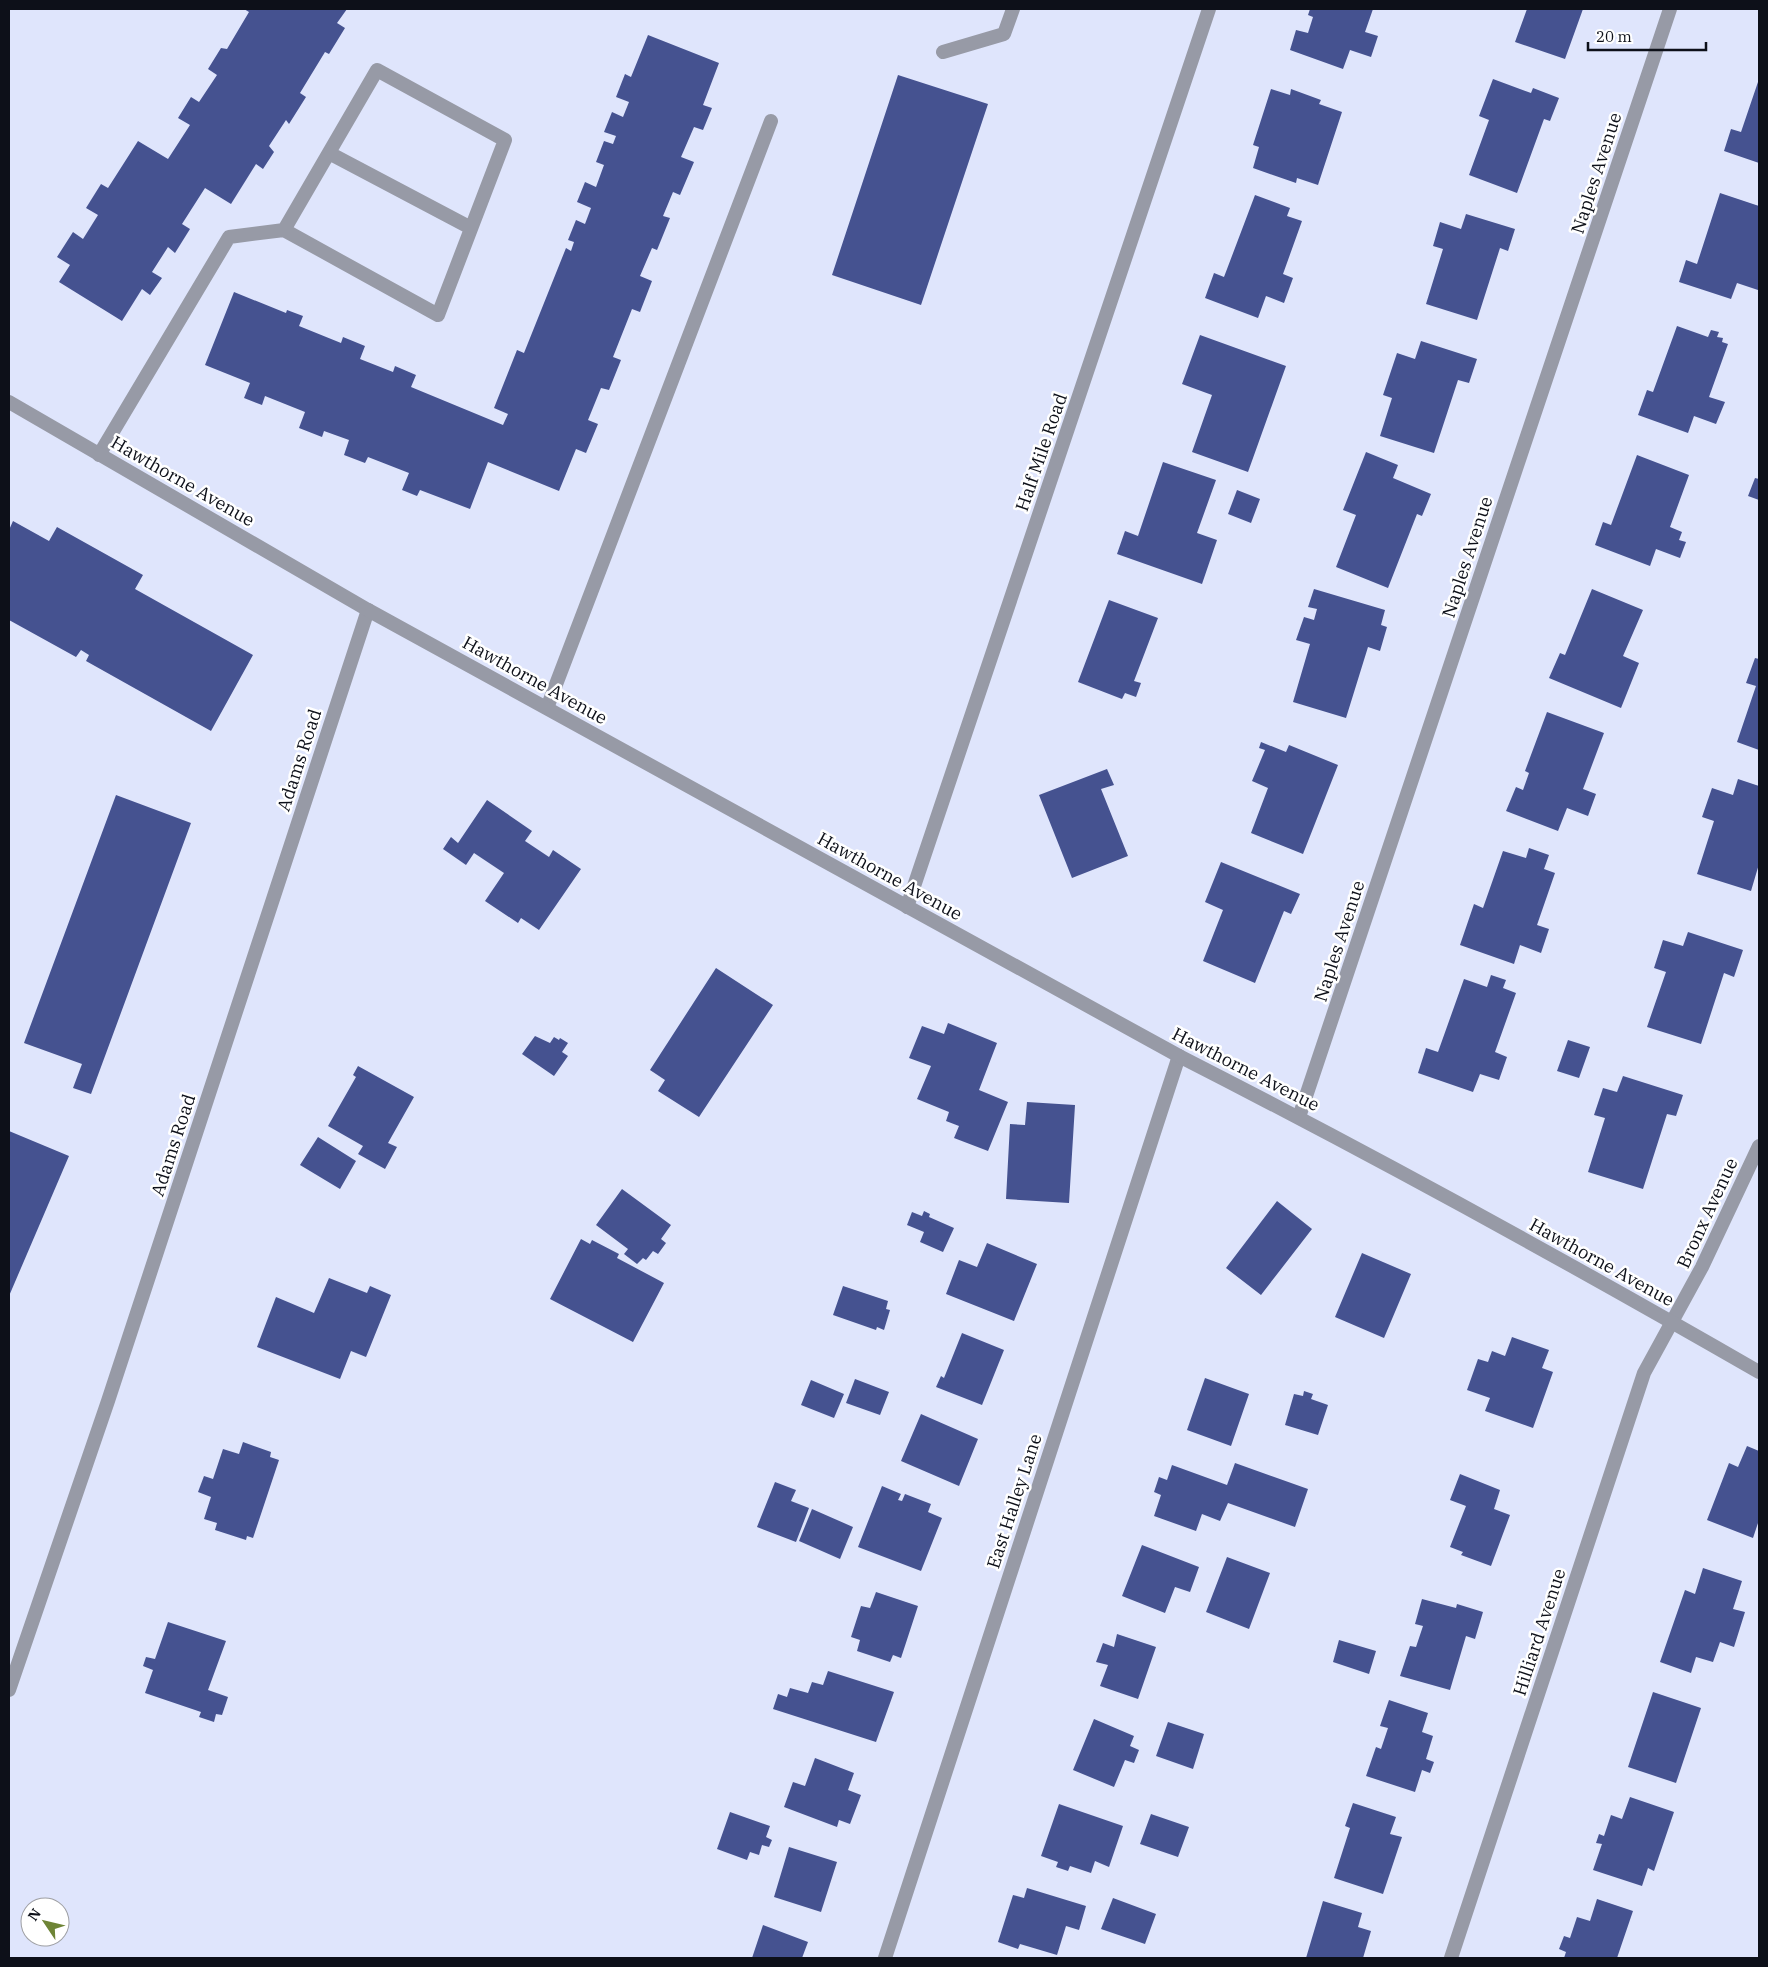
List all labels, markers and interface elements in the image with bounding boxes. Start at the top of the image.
scale bar [1588,20,1706,52]
text: 20 m [1596,27,1632,46]
street label: Naples Avenue [1566,110,1626,236]
street label: Half Mile Road [1010,390,1072,514]
street label: Hawthorne Avenue [107,431,259,531]
street label: Naples Avenue [1437,494,1497,620]
street label: Hawthorne Avenue [459,631,611,729]
street label: Adams Road [272,706,326,814]
street label: Hawthorne Avenue [814,827,966,925]
street label: Naples Avenue [1309,878,1369,1004]
street label: Hawthorne Avenue [1169,1022,1323,1116]
street label: Adams Road [146,1091,200,1199]
street label: Bronx Avenue [1671,1154,1743,1272]
street label: Hawthorne Avenue [1526,1213,1678,1311]
street label: East Halley Lane [981,1431,1047,1571]
street label: Hilliard Avenue [1508,1565,1570,1699]
north arrow [20,1897,70,1947]
text: N [24,1905,45,1924]

